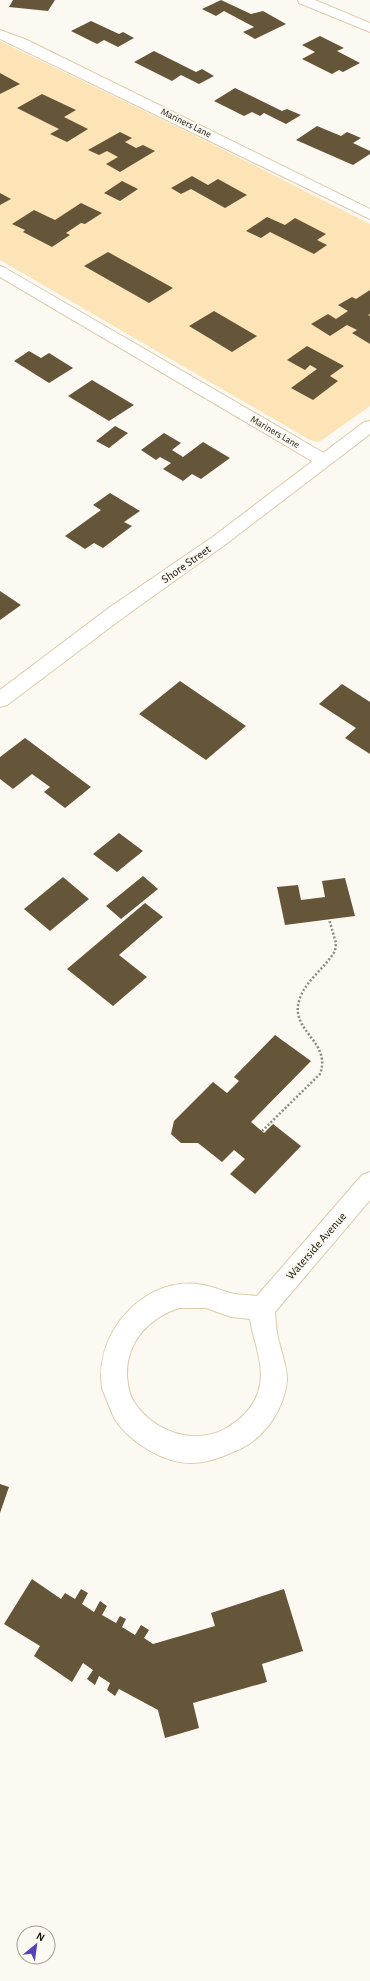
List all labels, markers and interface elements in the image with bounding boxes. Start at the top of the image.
street label: Mariners Lane [159,107,213,140]
street label: Mariners Lane [249,414,302,450]
street label: Shore Street [159,543,213,585]
street label: Waterside Avenue [284,1210,348,1282]
north arrow [16,1925,56,1965]
text: N [35,1930,47,1943]

